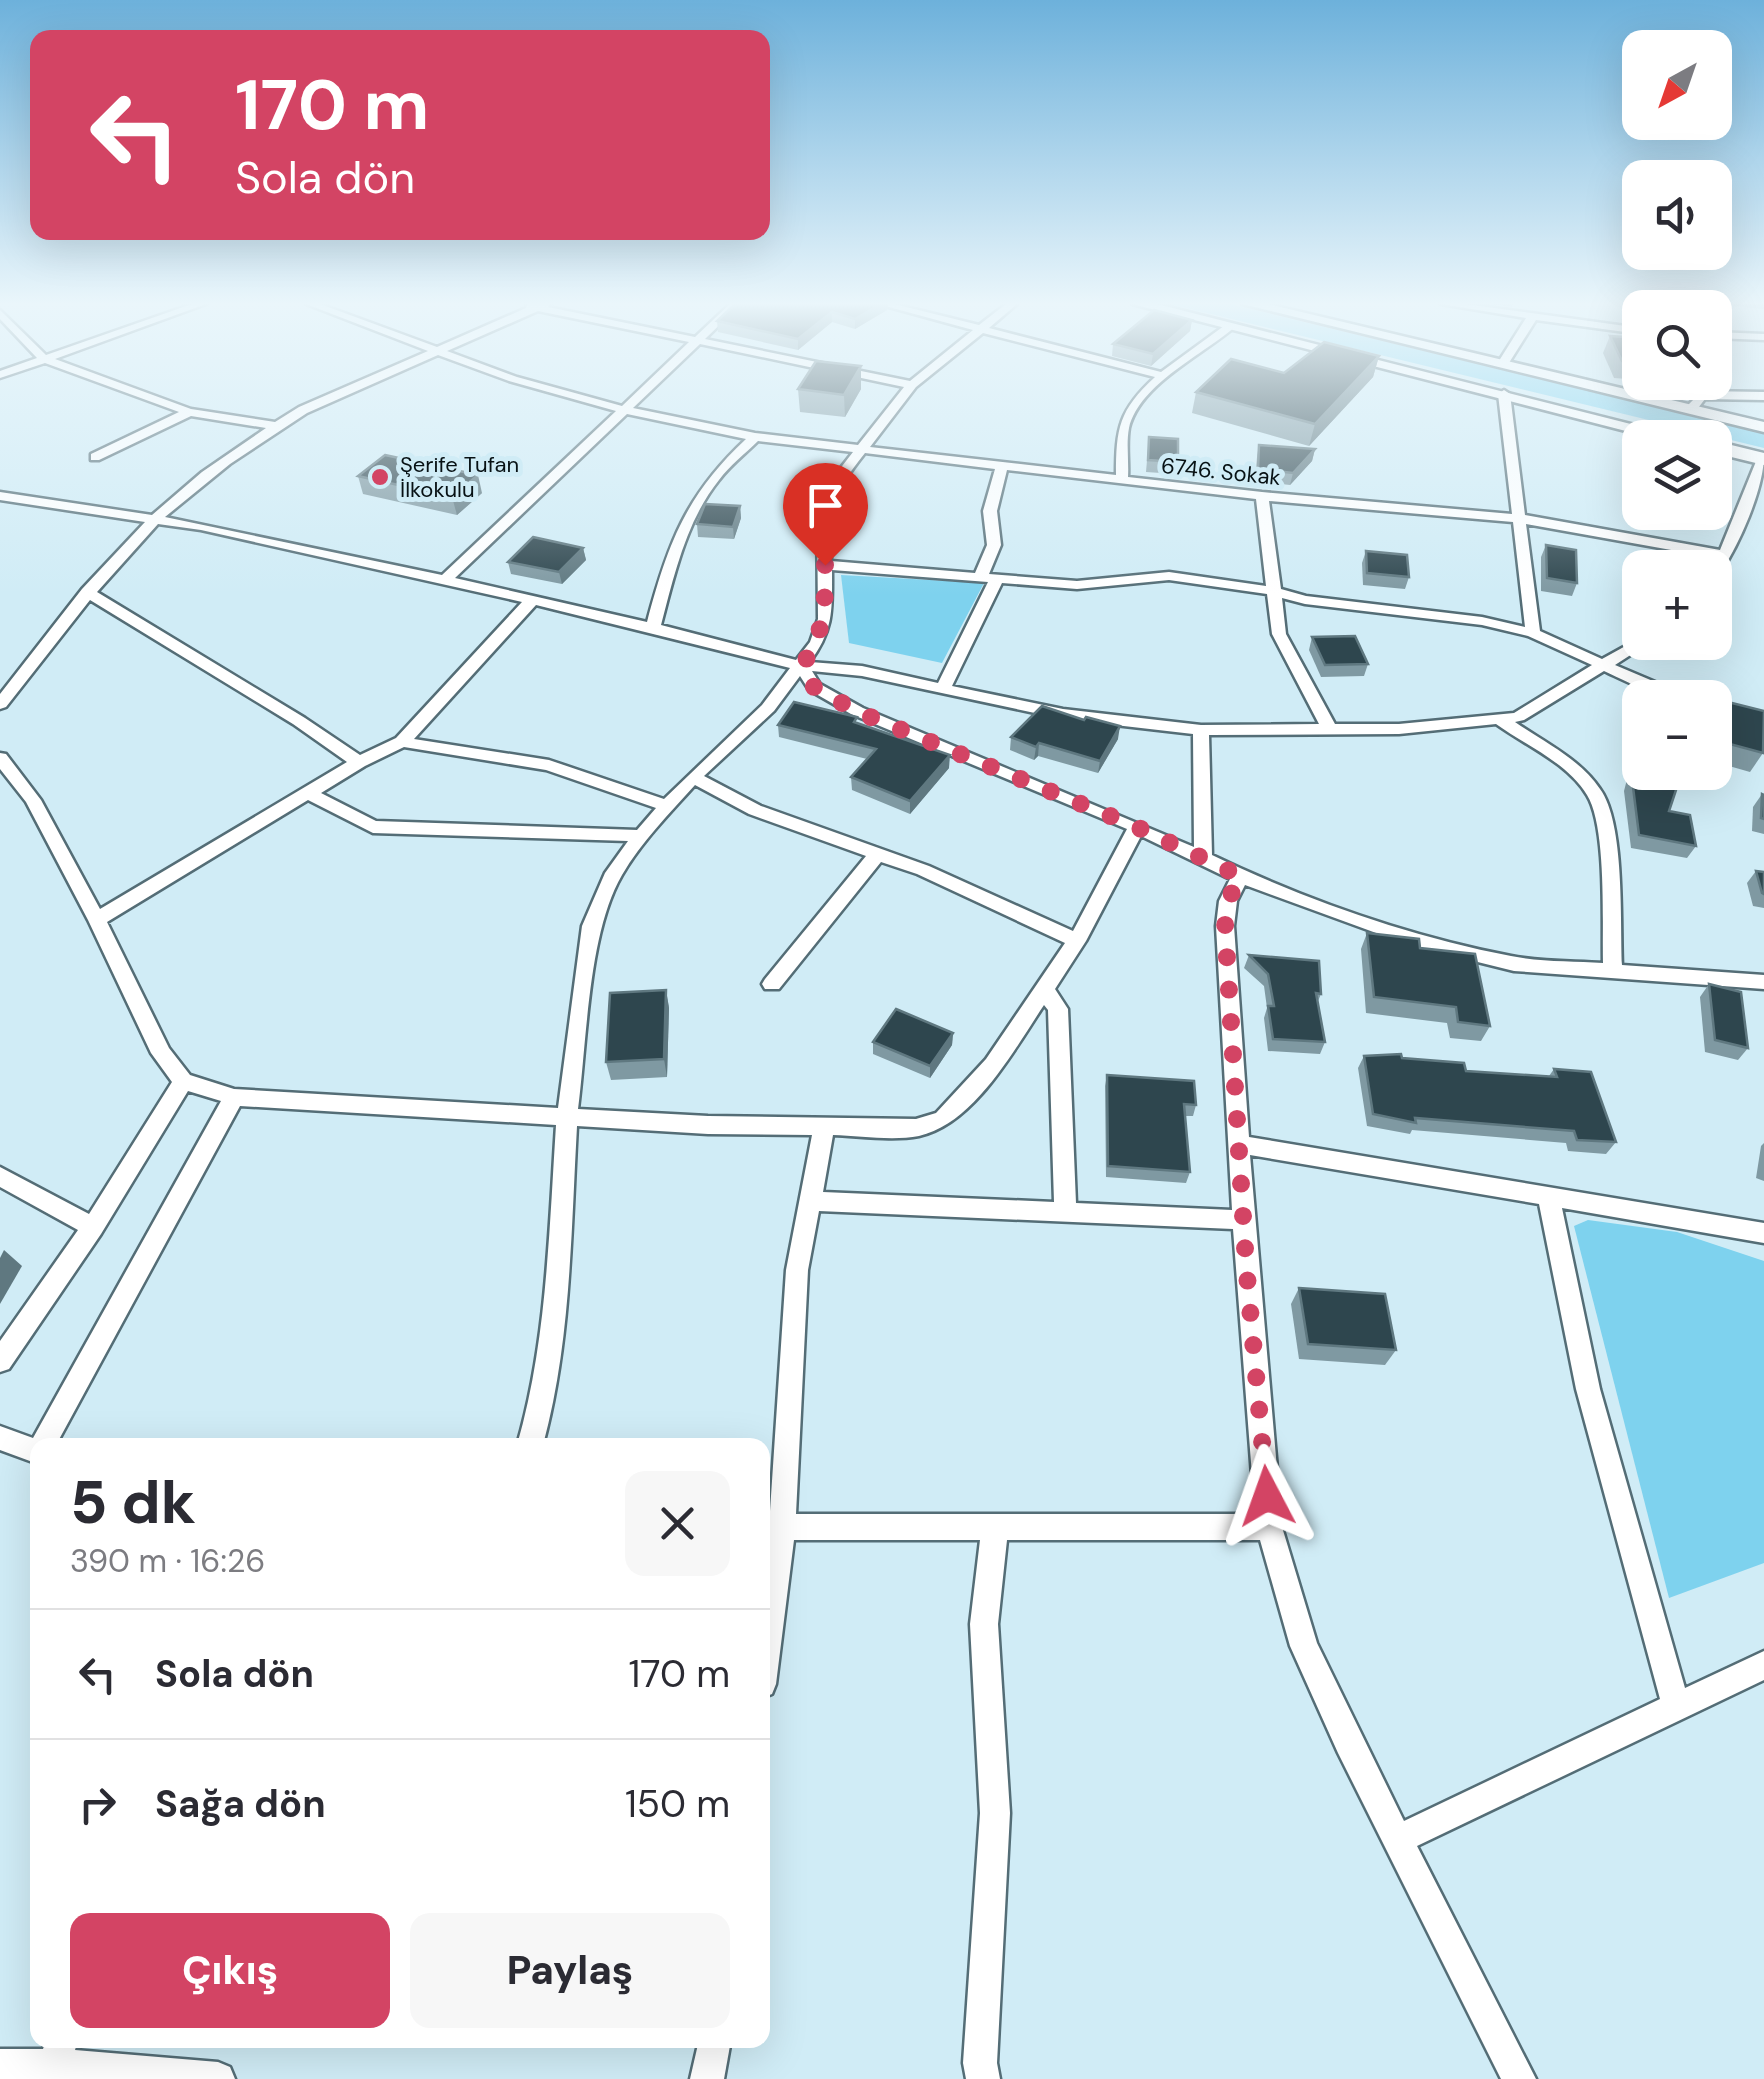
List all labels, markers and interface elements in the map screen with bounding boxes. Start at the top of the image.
north arrow [1622,30,1732,140]
map controls [1622,30,1732,790]
text: 170 m [235,60,429,151]
icon: left [70,70,200,200]
text: Sola dön [235,148,415,207]
button: sound [1622,160,1732,270]
button: search [1622,290,1732,400]
button: layers [1622,420,1732,530]
place label: Şerife Tufan İlkokulu [400,450,519,504]
street label: 6746. Sokak [1160,451,1282,492]
pin [783,463,868,566]
marker: Şerife Tufan İlkokulu [369,466,391,488]
icon: arrive [798,478,853,533]
button: + [1622,550,1732,660]
button: − [1622,680,1732,790]
position arrow [1215,1444,1319,1548]
text: 5 dk [70,1463,196,1542]
button: close [625,1471,730,1576]
text: 390 m · 16:26 [70,1540,265,1582]
icon: left [70,1647,125,1702]
text: Sola dön [155,1649,314,1699]
text: 170 m [628,1649,730,1699]
icon: right [70,1777,125,1832]
text: Sağa dön [155,1779,326,1829]
text: 150 m [625,1779,730,1829]
button: Çıkış [70,1913,390,2028]
button: Paylaş [410,1913,730,2028]

